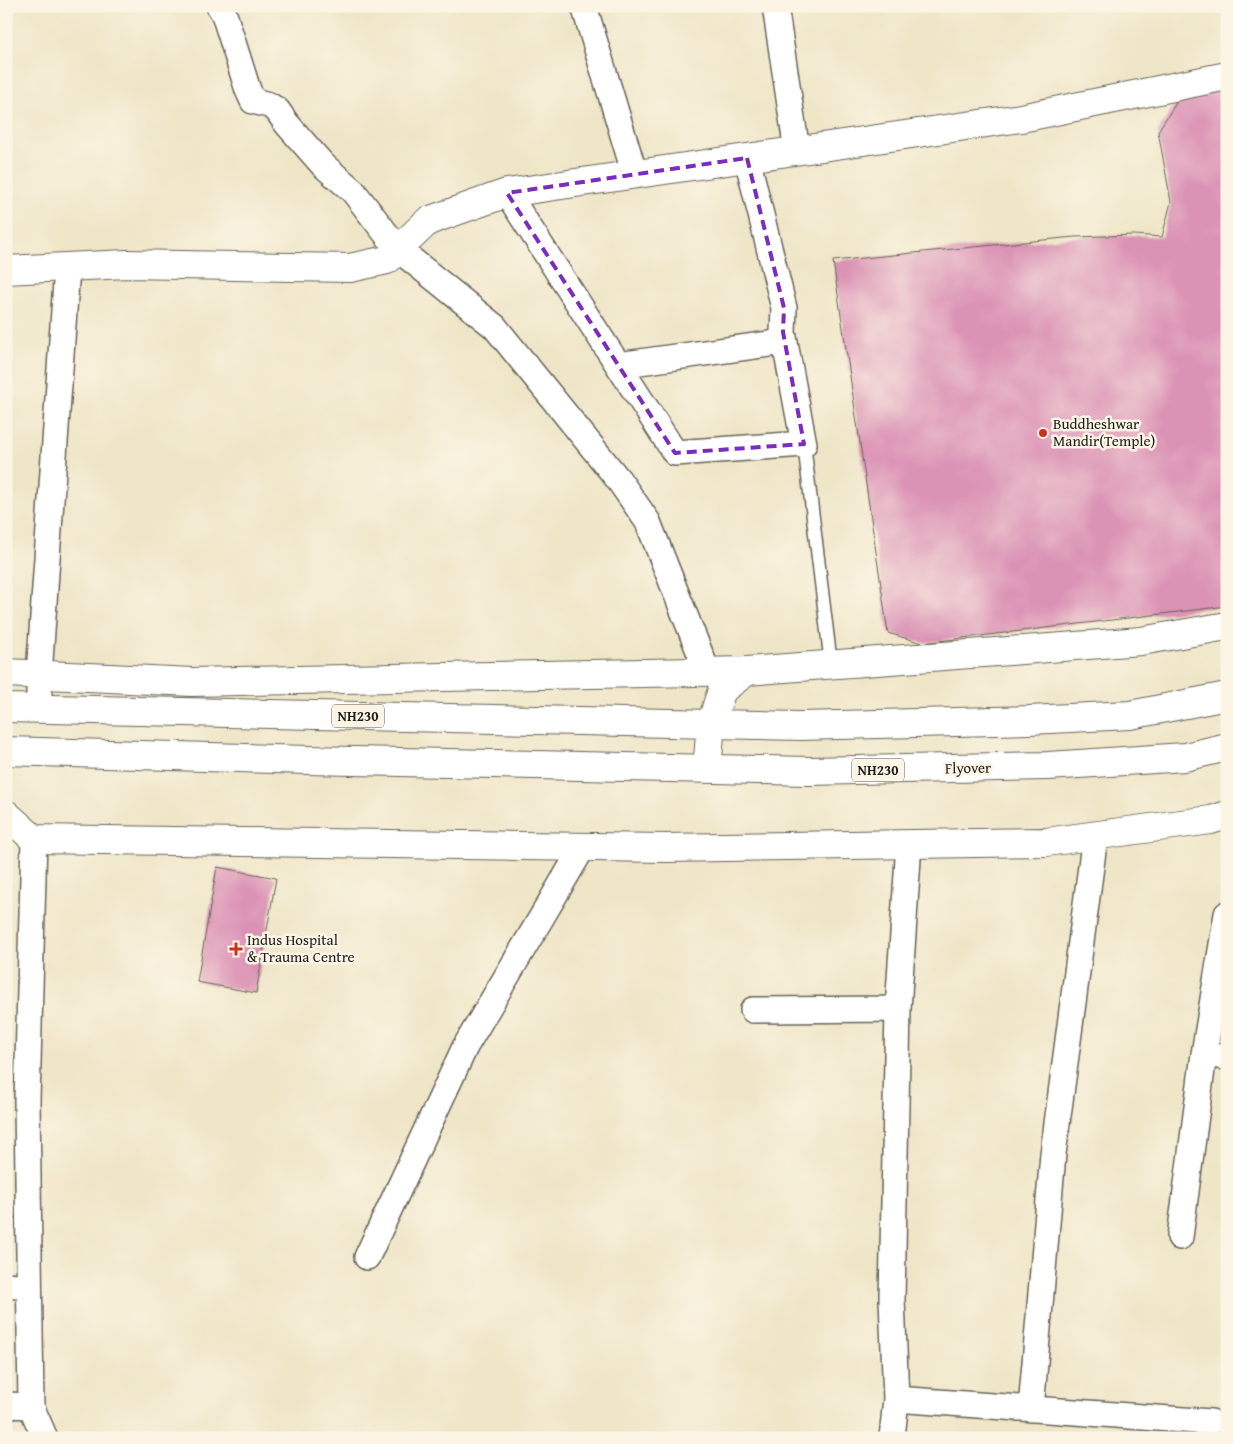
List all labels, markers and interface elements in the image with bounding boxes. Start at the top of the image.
place label: Buddheshwar Mandir(Temple) [1053,413,1155,451]
marker: Buddheshwar Mandir(Temple) [1037,427,1049,439]
road number: NH230 [332,704,384,728]
street label: Flyover [945,757,991,778]
road number: NH230 [852,758,904,782]
place label: Indus Hospital & Trauma Centre [247,929,355,967]
marker: Indus Hospital & Trauma Centre [229,942,243,956]

